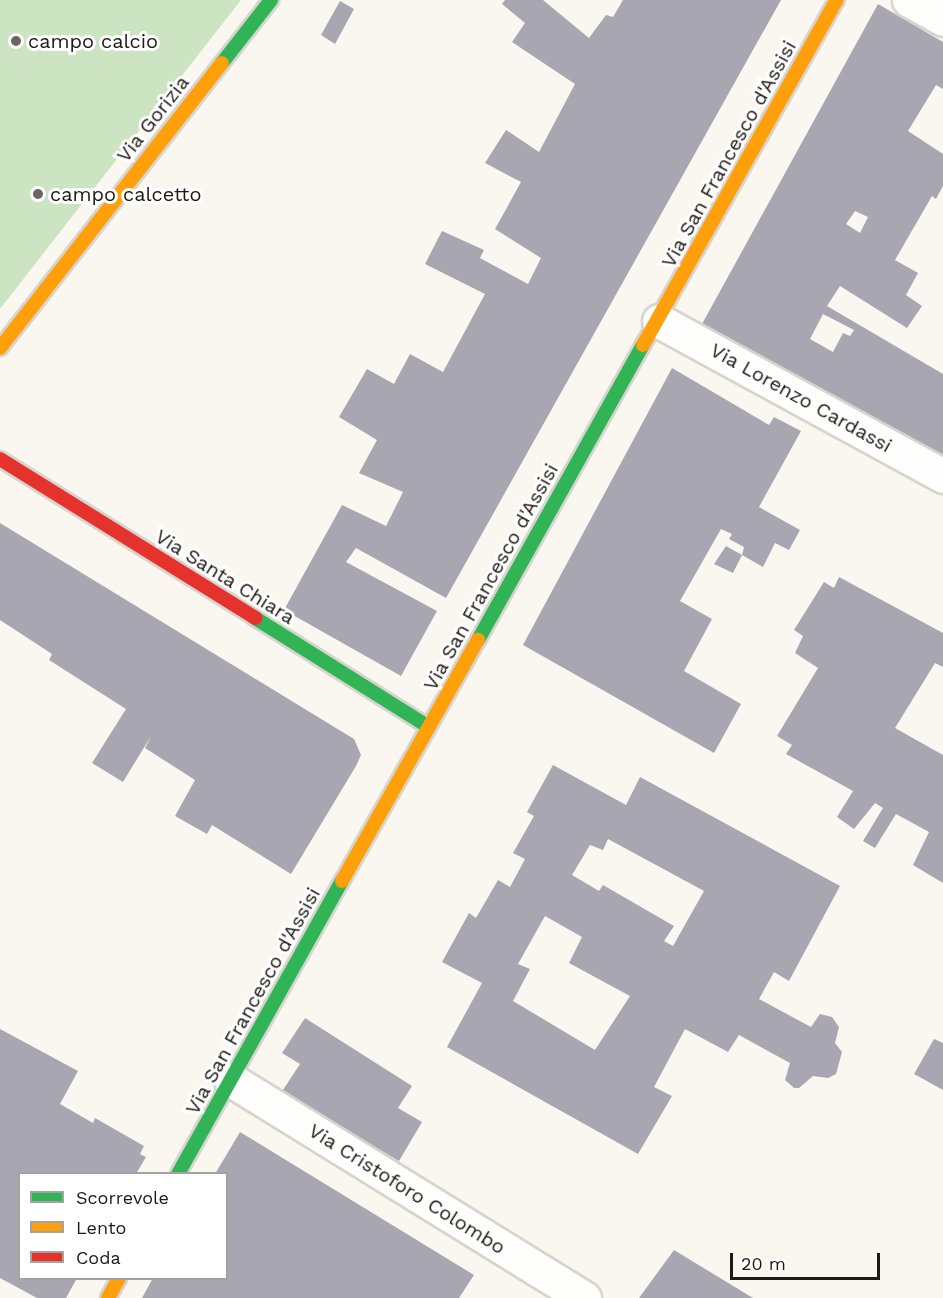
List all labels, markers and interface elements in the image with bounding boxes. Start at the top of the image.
place label: campo calcio [28,29,158,53]
marker: campo calcio [9,34,23,48]
street label: Via San Francesco d'Assisi [656,36,802,272]
street label: Via Gorizia [112,71,194,167]
place label: campo calcetto [50,182,201,206]
marker: campo calcetto [31,187,45,201]
street label: Via Lorenzo Cardassi [706,338,896,458]
street label: Via San Francesco d'Assisi [418,459,564,695]
street label: Via Santa Chiara [150,524,300,630]
street label: Via San Francesco d'Assisi [180,883,326,1119]
street label: Via Cristoforo Colombo [304,1118,510,1260]
legend [18,1172,228,1280]
text: Scorrevole [76,1187,169,1208]
text: Lento [76,1217,126,1238]
scale bar [733,1241,883,1279]
text: Coda [76,1247,121,1268]
text: 20 m [741,1253,786,1274]

